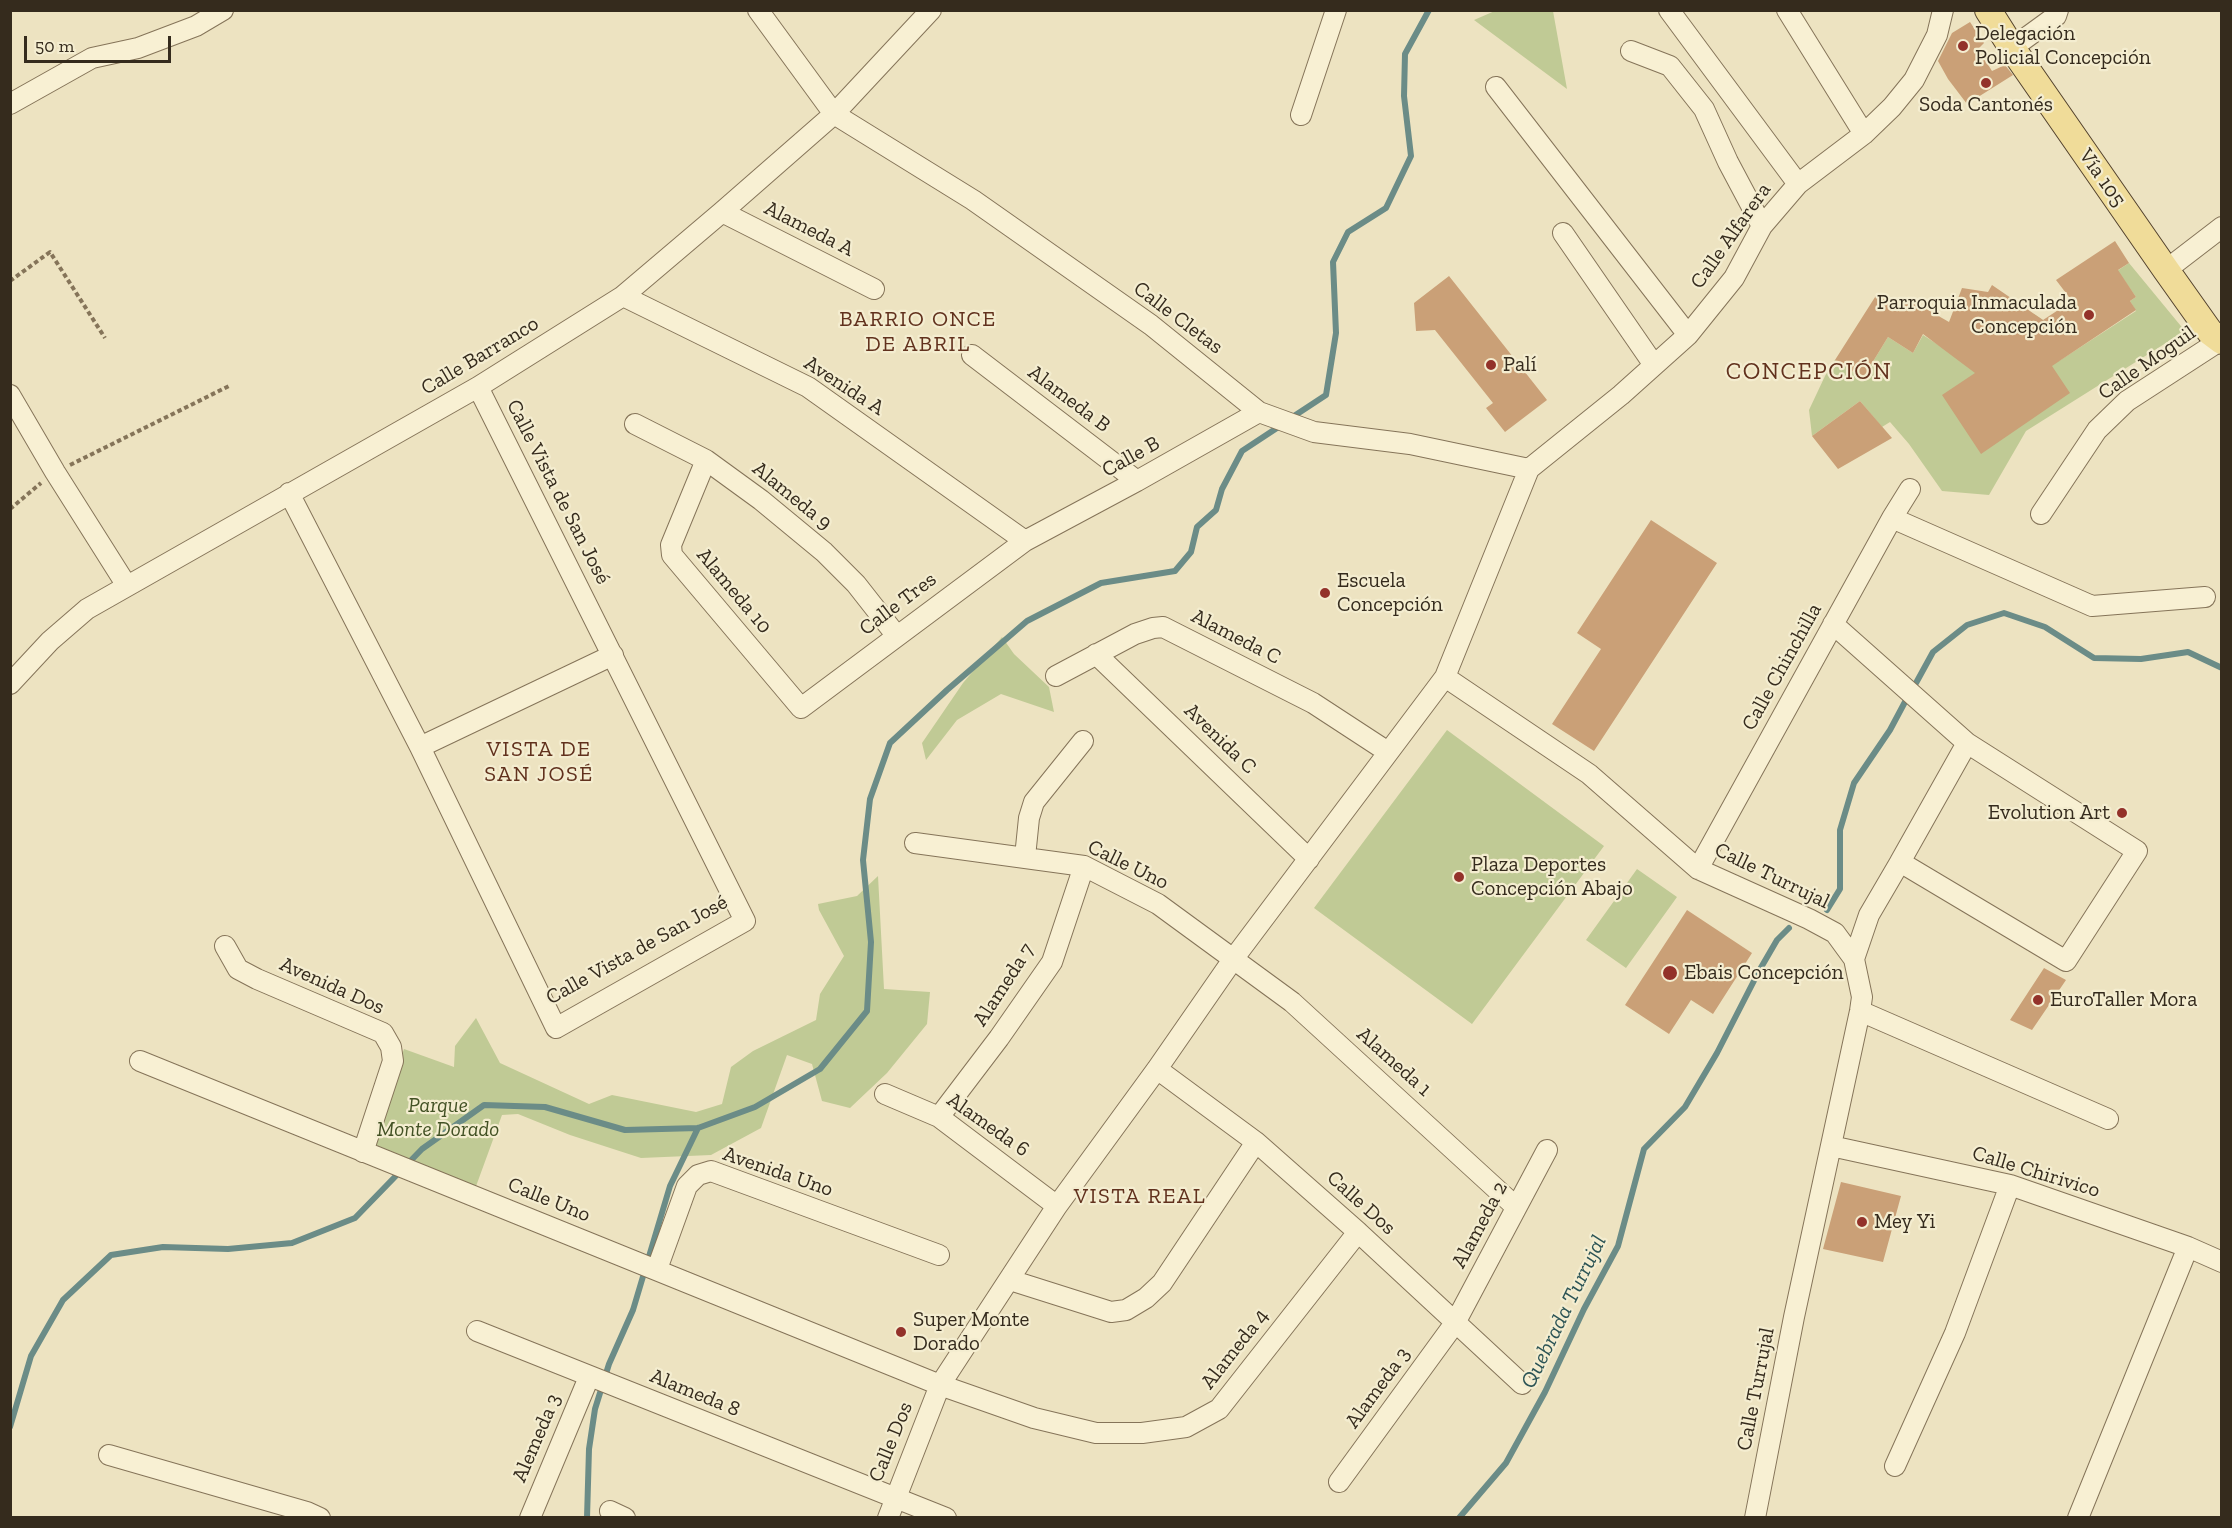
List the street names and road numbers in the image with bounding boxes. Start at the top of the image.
street label: Vía 105 [2073,144,2131,212]
street label: Calle Alfarera [1685,178,1777,294]
street label: Alameda A [760,196,858,262]
street label: Calle Cletas [1128,276,1228,360]
street label: Calle Barranco [417,311,543,401]
street label: Calle Moguil [2093,320,2201,406]
street label: Avenida A [799,351,889,421]
street label: Alameda B [1023,360,1115,438]
street label: Calle Vista de San José [501,396,615,588]
street label: Calle B [1098,431,1164,483]
street label: Alameda 9 [747,456,837,536]
street label: Alameda 10 [691,543,777,639]
street label: Calle Tres [854,567,942,641]
street label: Calle Chinchilla [1737,599,1827,735]
street label: Alameda C [1187,604,1285,670]
street label: Avenida C [1179,698,1261,780]
street label: Calle Uno [1083,835,1173,895]
street label: Calle Turrujal [1710,837,1834,915]
street label: Calle Vista de San José [542,890,732,1010]
street label: Alameda 7 [968,939,1040,1031]
street label: Avenida Dos [276,952,388,1020]
street label: Alameda 1 [1351,1022,1437,1102]
street label: Alameda 6 [942,1087,1034,1163]
street label: Avenida Uno [720,1141,836,1203]
street label: Calle Chirivico [1969,1141,2103,1203]
street label: Calle Dos [1321,1165,1401,1241]
street label: Calle Uno [504,1172,594,1228]
street label: Alameda 2 [1447,1177,1513,1273]
street label: Alameda 4 [1196,1304,1274,1394]
street label: Calle Turrujal [1732,1325,1780,1453]
street label: Alameda 3 [1340,1343,1416,1433]
street label: Alameda 8 [646,1364,744,1422]
street label: Alemeda 3 [507,1390,567,1486]
street label: Calle Dos [864,1398,918,1486]

